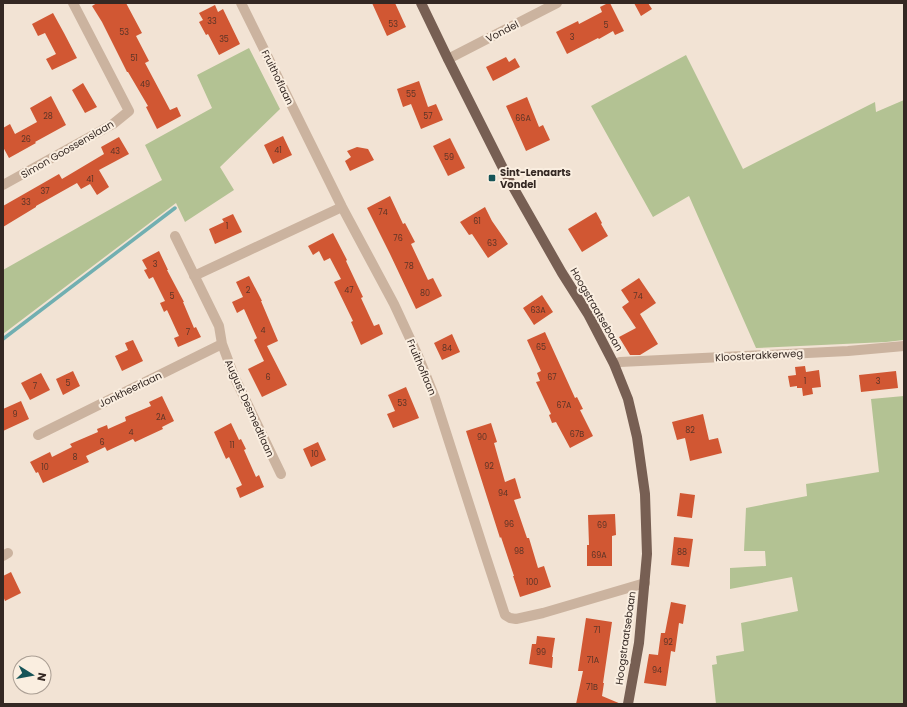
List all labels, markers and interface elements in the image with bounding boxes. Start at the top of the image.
house number: 33 [207,16,217,27]
street label: Vondel [483,17,521,46]
house number: 53 [388,19,398,30]
house number: 5 [603,20,609,31]
house number: 53 [119,27,129,38]
house number: 3 [570,32,575,43]
house number: 35 [219,34,229,45]
street label: Fruithoflaan [258,47,297,107]
house number: 51 [130,53,138,64]
house number: 49 [140,79,150,90]
house number: 55 [406,89,416,100]
house number: 28 [43,111,53,122]
house number: 57 [423,111,433,122]
house number: 66A [515,113,531,124]
street label: Simon Goossenslaan [18,117,117,182]
house number: 26 [21,134,31,145]
house number: 41 [274,145,282,156]
house number: 43 [110,146,120,157]
house number: 59 [444,152,454,163]
place label: Sint-Lenaarts Vondel [500,165,571,192]
marker: Sint-Lenaarts Vondel [487,173,497,183]
house number: 41 [86,174,94,185]
house number: 37 [40,186,50,197]
house number: 33 [21,197,31,208]
house number: 74 [378,207,388,218]
house number: 61 [473,216,481,227]
house number: 1 [226,221,228,232]
house number: 76 [393,233,403,244]
house number: 63 [487,238,497,249]
house number: 3 [153,259,158,270]
house number: 78 [404,261,414,272]
street label: Hoogstraatsebaan [566,265,627,354]
house number: 2 [246,285,251,296]
house number: 47 [344,285,354,296]
house number: 80 [420,288,430,299]
house number: 5 [169,291,175,302]
house number: 74 [633,291,643,302]
house number: 63A [530,305,546,316]
house number: 4 [260,325,266,336]
house number: 7 [186,327,191,338]
street label: Fruithoflaan [403,337,440,398]
house number: 65 [536,342,546,353]
house number: 84 [442,343,452,354]
street label: Kloosterakkerweg [715,346,803,365]
street label: August Desmedtlaan [221,357,278,459]
street label: Jonkheerlaan [96,368,164,411]
house number: 6 [265,372,271,383]
house number: 67 [547,372,557,383]
house number: 1 [804,376,806,387]
house number: 3 [876,376,881,387]
house number: 5 [65,378,71,389]
house number: 7 [33,381,38,392]
house number: 53 [397,398,407,409]
house number: 67A [557,400,572,411]
house number: 9 [12,409,18,420]
house number: 2A [156,412,167,423]
house number: 82 [685,425,695,436]
house number: 4 [128,427,134,438]
house number: 67B [570,429,584,440]
house number: 90 [477,432,487,443]
house number: 6 [99,437,105,448]
house number: 11 [229,440,235,451]
house number: 10 [311,449,319,460]
house number: 8 [72,452,78,463]
house number: 92 [484,461,494,472]
house number: 10 [41,462,49,473]
house number: 94 [498,488,508,499]
house number: 96 [504,519,514,530]
house number: 69 [597,520,607,531]
house number: 98 [514,546,524,557]
house number: 88 [677,547,687,558]
house number: 69A [591,550,607,561]
house number: 100 [526,577,538,588]
street label: Hoogstraatsebaan [612,590,639,686]
house number: 71 [594,625,600,636]
house number: 92 [663,637,673,648]
house number: 99 [536,647,546,658]
north arrow [12,655,52,695]
house number: 71A [587,655,600,666]
house number: 94 [652,665,662,676]
text: N [33,671,50,682]
house number: 71B [586,682,598,693]

